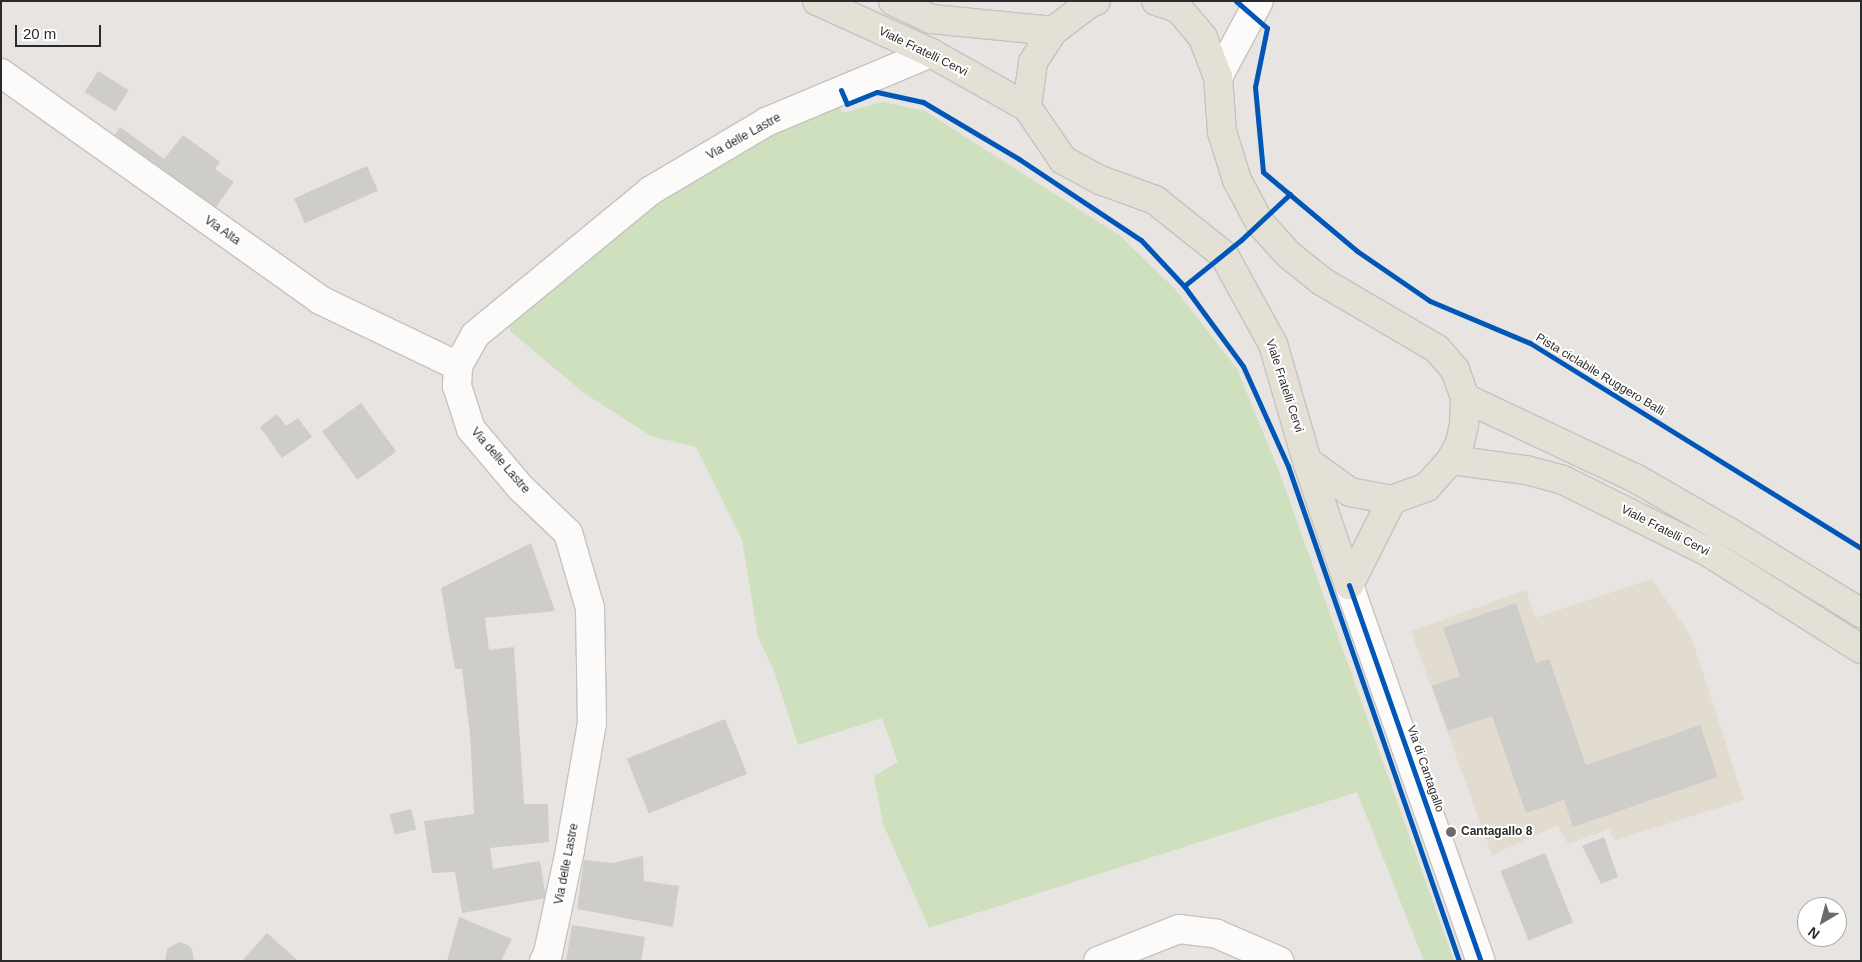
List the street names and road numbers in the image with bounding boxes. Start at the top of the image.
street label: Viale Fratelli Cervi [876,24,970,80]
street label: Via delle Lastre [704,111,784,163]
street label: Via Alta [201,213,243,249]
street label: Pista ciclabile Ruggero Balli [1533,331,1667,419]
street label: Viale Fratelli Cervi [1262,338,1306,434]
street label: Via delle Lastre [468,425,532,497]
street label: Viale Fratelli Cervi [1618,503,1712,559]
street label: Via di Cantagallo [1403,724,1447,814]
street label: Via delle Lastre [552,822,582,906]

